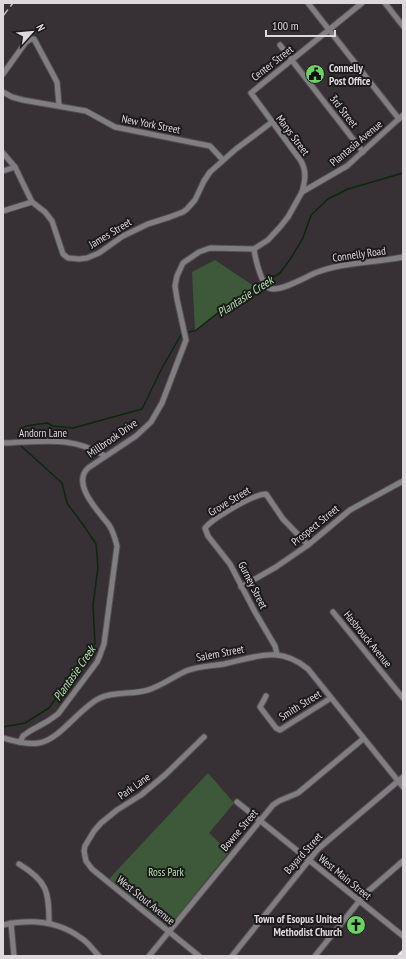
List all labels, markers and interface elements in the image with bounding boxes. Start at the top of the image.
north arrow [12,12,52,52]
scale bar [266,12,335,38]
text: 100 m [272,18,299,33]
text: N [33,22,49,33]
street label: Center Street [248,42,296,84]
place label: Connelly Post Office [329,61,371,88]
public building icon: Connelly Post Office [304,63,326,85]
street label: 3rd Street [327,92,361,130]
street label: New York Street [120,111,182,137]
street label: Marys Street [273,112,313,158]
street label: Plantasia Avenue [327,117,386,169]
street label: James Street [85,215,134,252]
street label: Connelly Road [331,243,387,265]
water label: Plantasie Creek [214,272,277,320]
street label: Millbrook Drive [84,415,140,460]
street label: Andorn Lane [19,426,67,440]
street label: Grove Street [205,483,253,519]
street label: Prospect Street [288,501,342,549]
street label: Gurney Street [235,559,271,611]
street label: Hasbrouck Avenue [341,608,395,671]
water label: Plantasie Creek [50,642,99,703]
street label: Salem Street [195,642,245,664]
street label: Smith Street [276,687,324,723]
street label: Park Lane [115,769,153,802]
street label: Bowne Street [217,806,261,854]
street label: Bayard Street [281,829,325,877]
street label: West Main Street [316,851,374,903]
park label: Ross Park [148,865,185,879]
street label: West Stout Avenue [114,872,178,928]
place label: Town of Esopus United Methodist Church [254,912,342,939]
church icon: Town of Esopus United Methodist Church [345,914,367,936]

